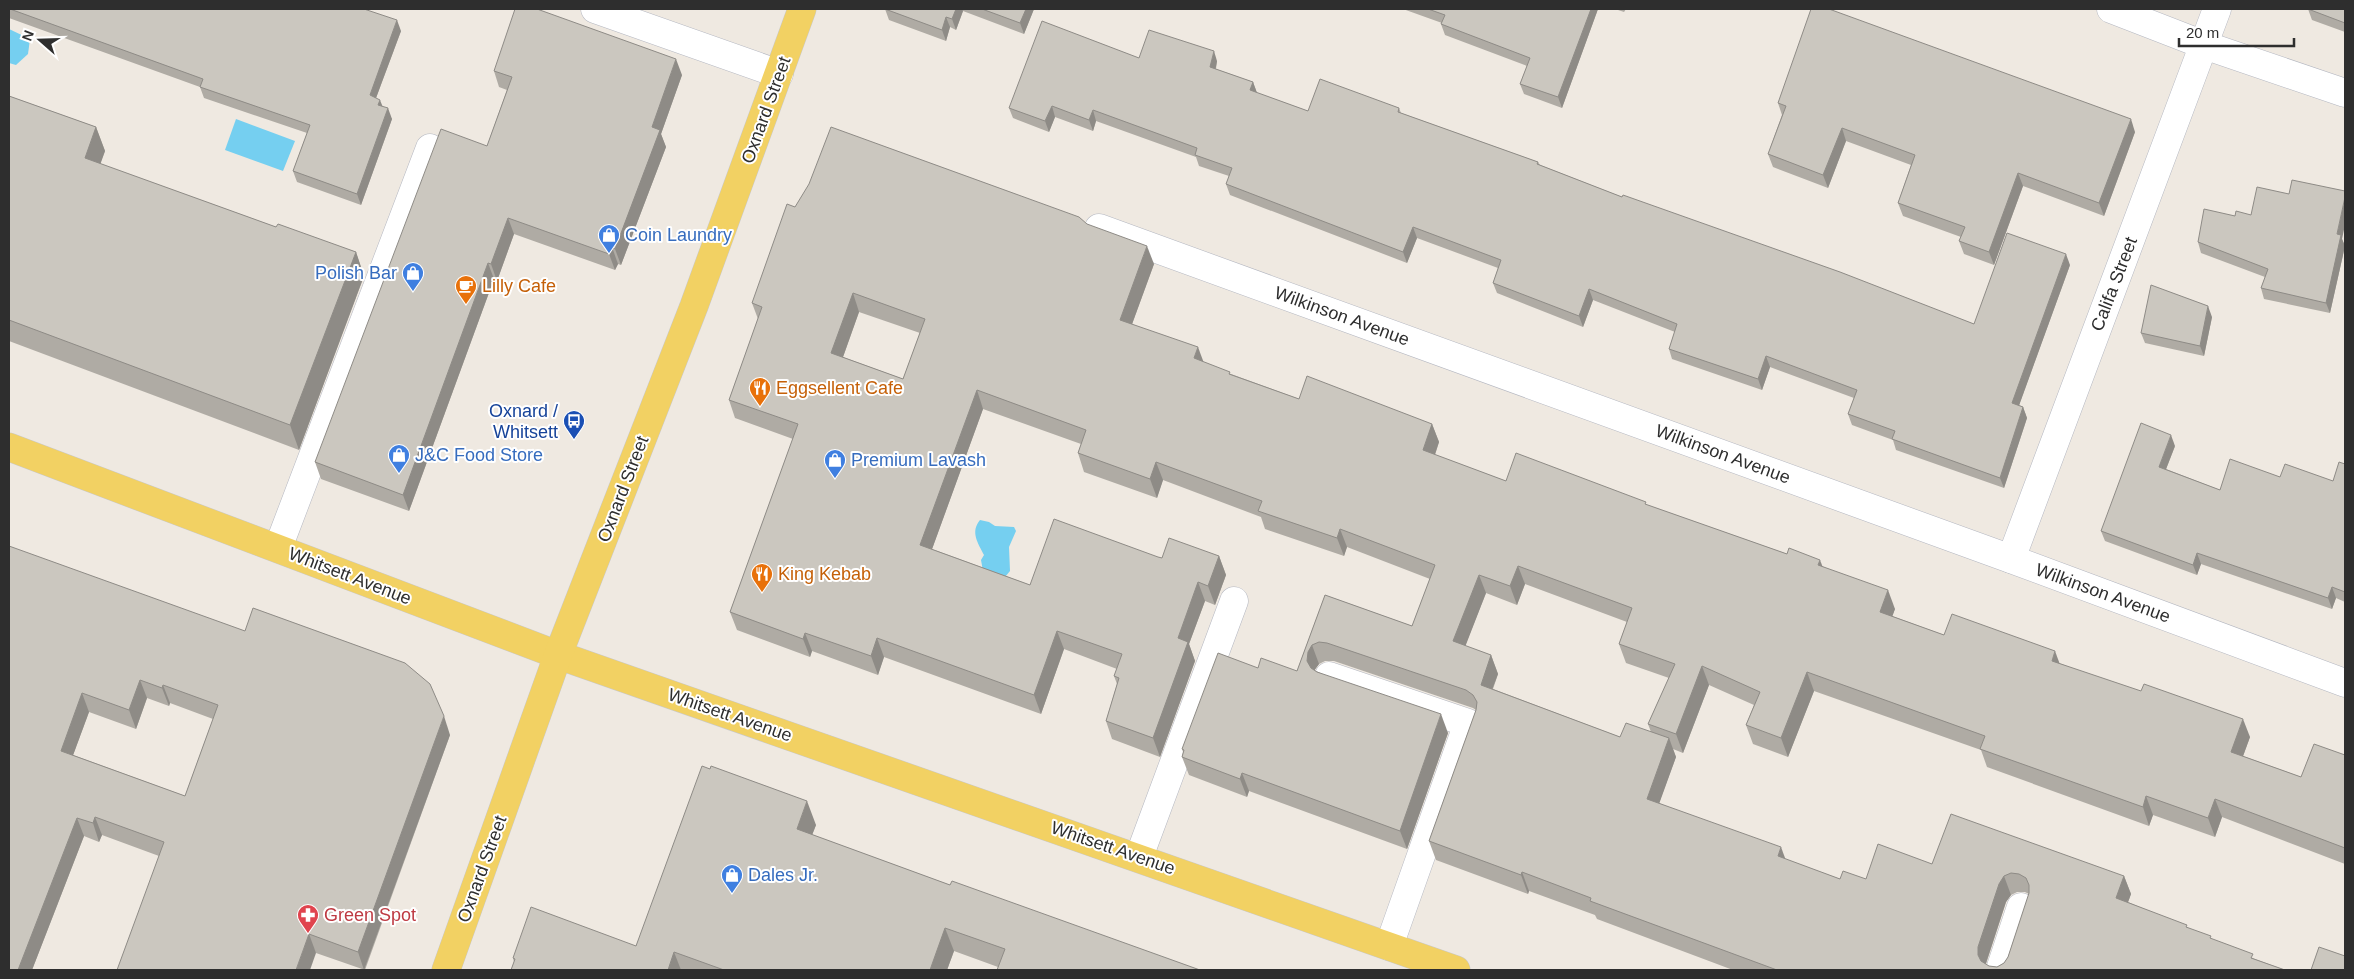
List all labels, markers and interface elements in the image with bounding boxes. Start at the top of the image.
north arrow [15,15,65,65]
scale bar [2179,15,2294,47]
text: 20 m [2186,24,2219,41]
text: N [19,28,37,43]
street label: Oxnard Street [737,54,795,166]
shop icon: Coin Laundry [597,223,621,254]
place label: Coin Laundry [625,225,732,245]
street label: Califa Street [2087,234,2141,334]
shop icon: Polish Bar [401,261,425,292]
place label: Polish Bar [315,263,397,283]
cafe icon: Lilly Cafe [454,274,478,305]
place label: Lilly Cafe [482,276,556,296]
street label: Wilkinson Avenue [1272,282,1412,350]
restaurant icon: Eggsellent Cafe [748,376,772,407]
place label: Eggsellent Cafe [776,378,903,398]
place label: Oxnard / Whitsett [489,401,558,442]
bus stop icon: Oxnard / Whitsett [562,409,586,440]
street label: Wilkinson Avenue [1653,420,1793,488]
street label: Oxnard Street [594,433,652,545]
shop icon: J&C Food Store [387,443,411,474]
place label: J&C Food Store [415,445,543,465]
shop icon: Premium Lavash [823,448,847,479]
place label: Premium Lavash [851,450,986,470]
street label: Whitsett Avenue [286,543,414,609]
street label: Wilkinson Avenue [2033,559,2173,627]
restaurant icon: King Kebab [750,562,774,593]
place label: King Kebab [778,564,871,584]
street label: Whitsett Avenue [665,684,795,746]
street label: Oxnard Street [453,813,511,925]
street label: Whitsett Avenue [1048,817,1178,879]
shop icon: Dales Jr. [720,863,744,894]
place label: Dales Jr. [748,865,818,885]
pharmacy icon: Green Spot [296,903,320,934]
place label: Green Spot [324,905,416,925]

